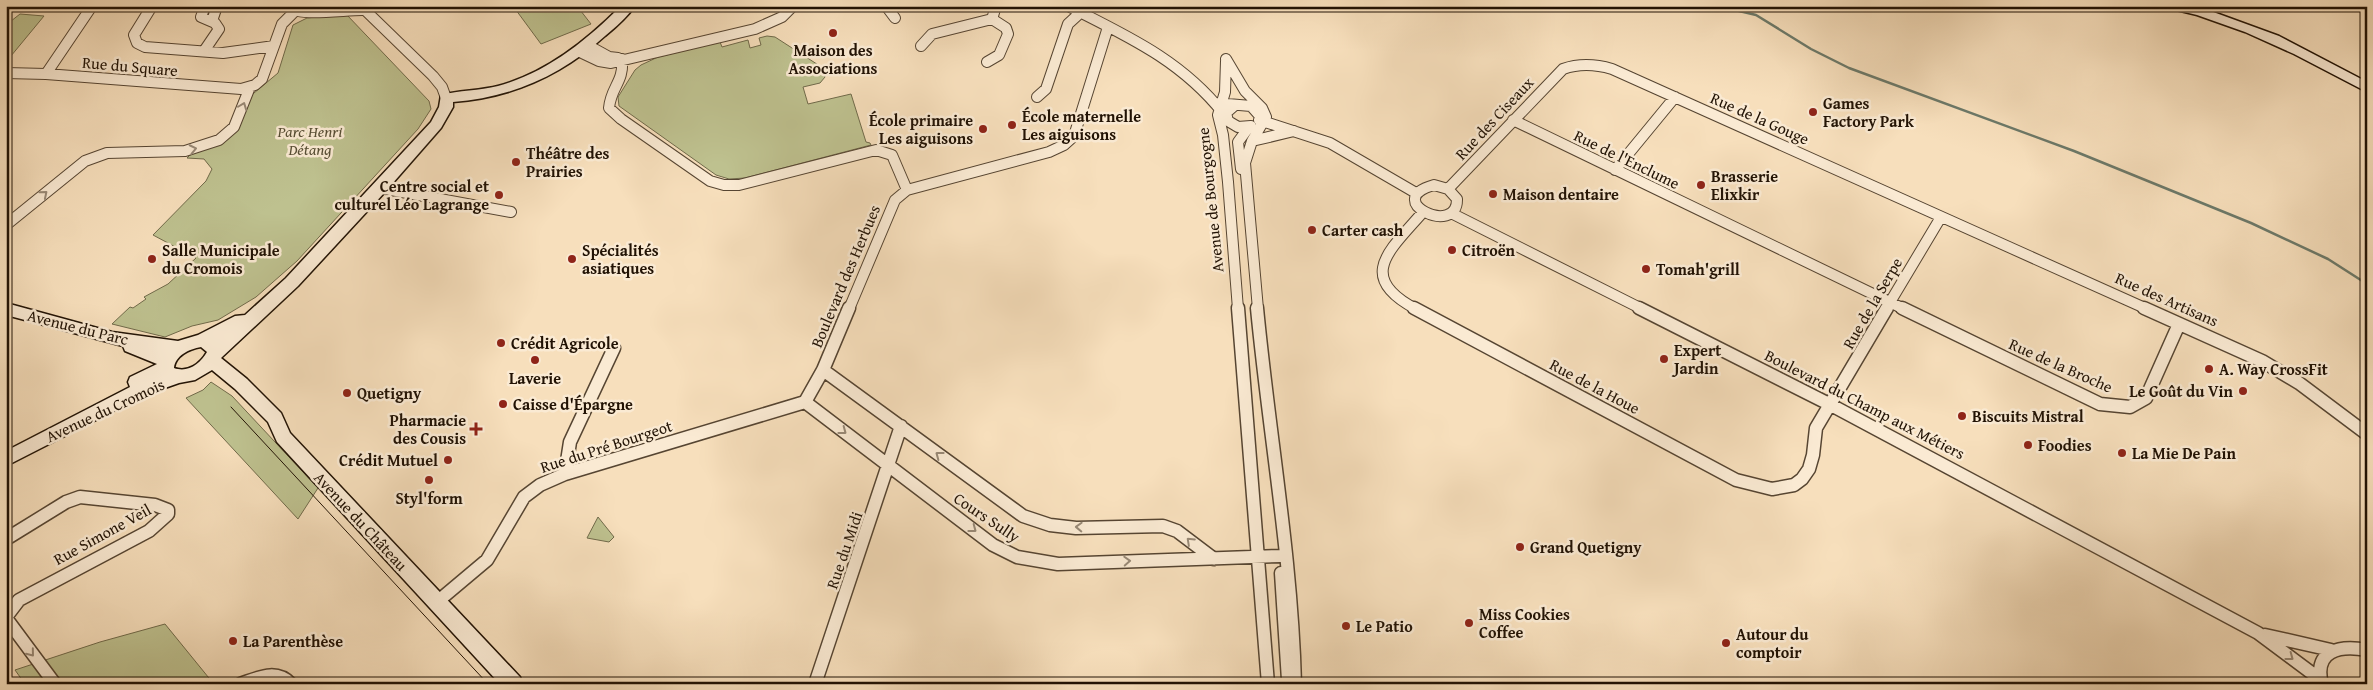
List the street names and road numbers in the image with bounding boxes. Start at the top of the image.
street label: Rue du Square [81,50,179,82]
street label: Rue des Ciseaux [1449,70,1540,165]
street label: Rue de la Gouge [1707,86,1813,150]
street label: Rue de l'Enclume [1570,123,1684,195]
street label: Avenue de Bourgogne [1190,126,1230,274]
street label: Boulevard des Herbues [804,201,886,351]
street label: Rue de la Serpe [1836,253,1908,353]
street label: Rue des Artisans [2112,266,2222,332]
street label: Avenue du Parc [25,303,131,351]
street label: Rue de la Broche [2005,331,2117,399]
street label: Boulevard du Champ aux Métiers [1761,343,1969,465]
street label: Rue de la Houe [1546,352,1644,420]
street label: Avenue du Cromois [42,372,168,448]
street label: Rue du Pré Bourgeot [537,413,675,479]
street label: Avenue du Château [309,466,414,576]
street label: Cours Sully [949,486,1025,548]
street label: Rue Simone Veil [49,497,156,571]
street label: Rue du Midi [820,508,869,592]

